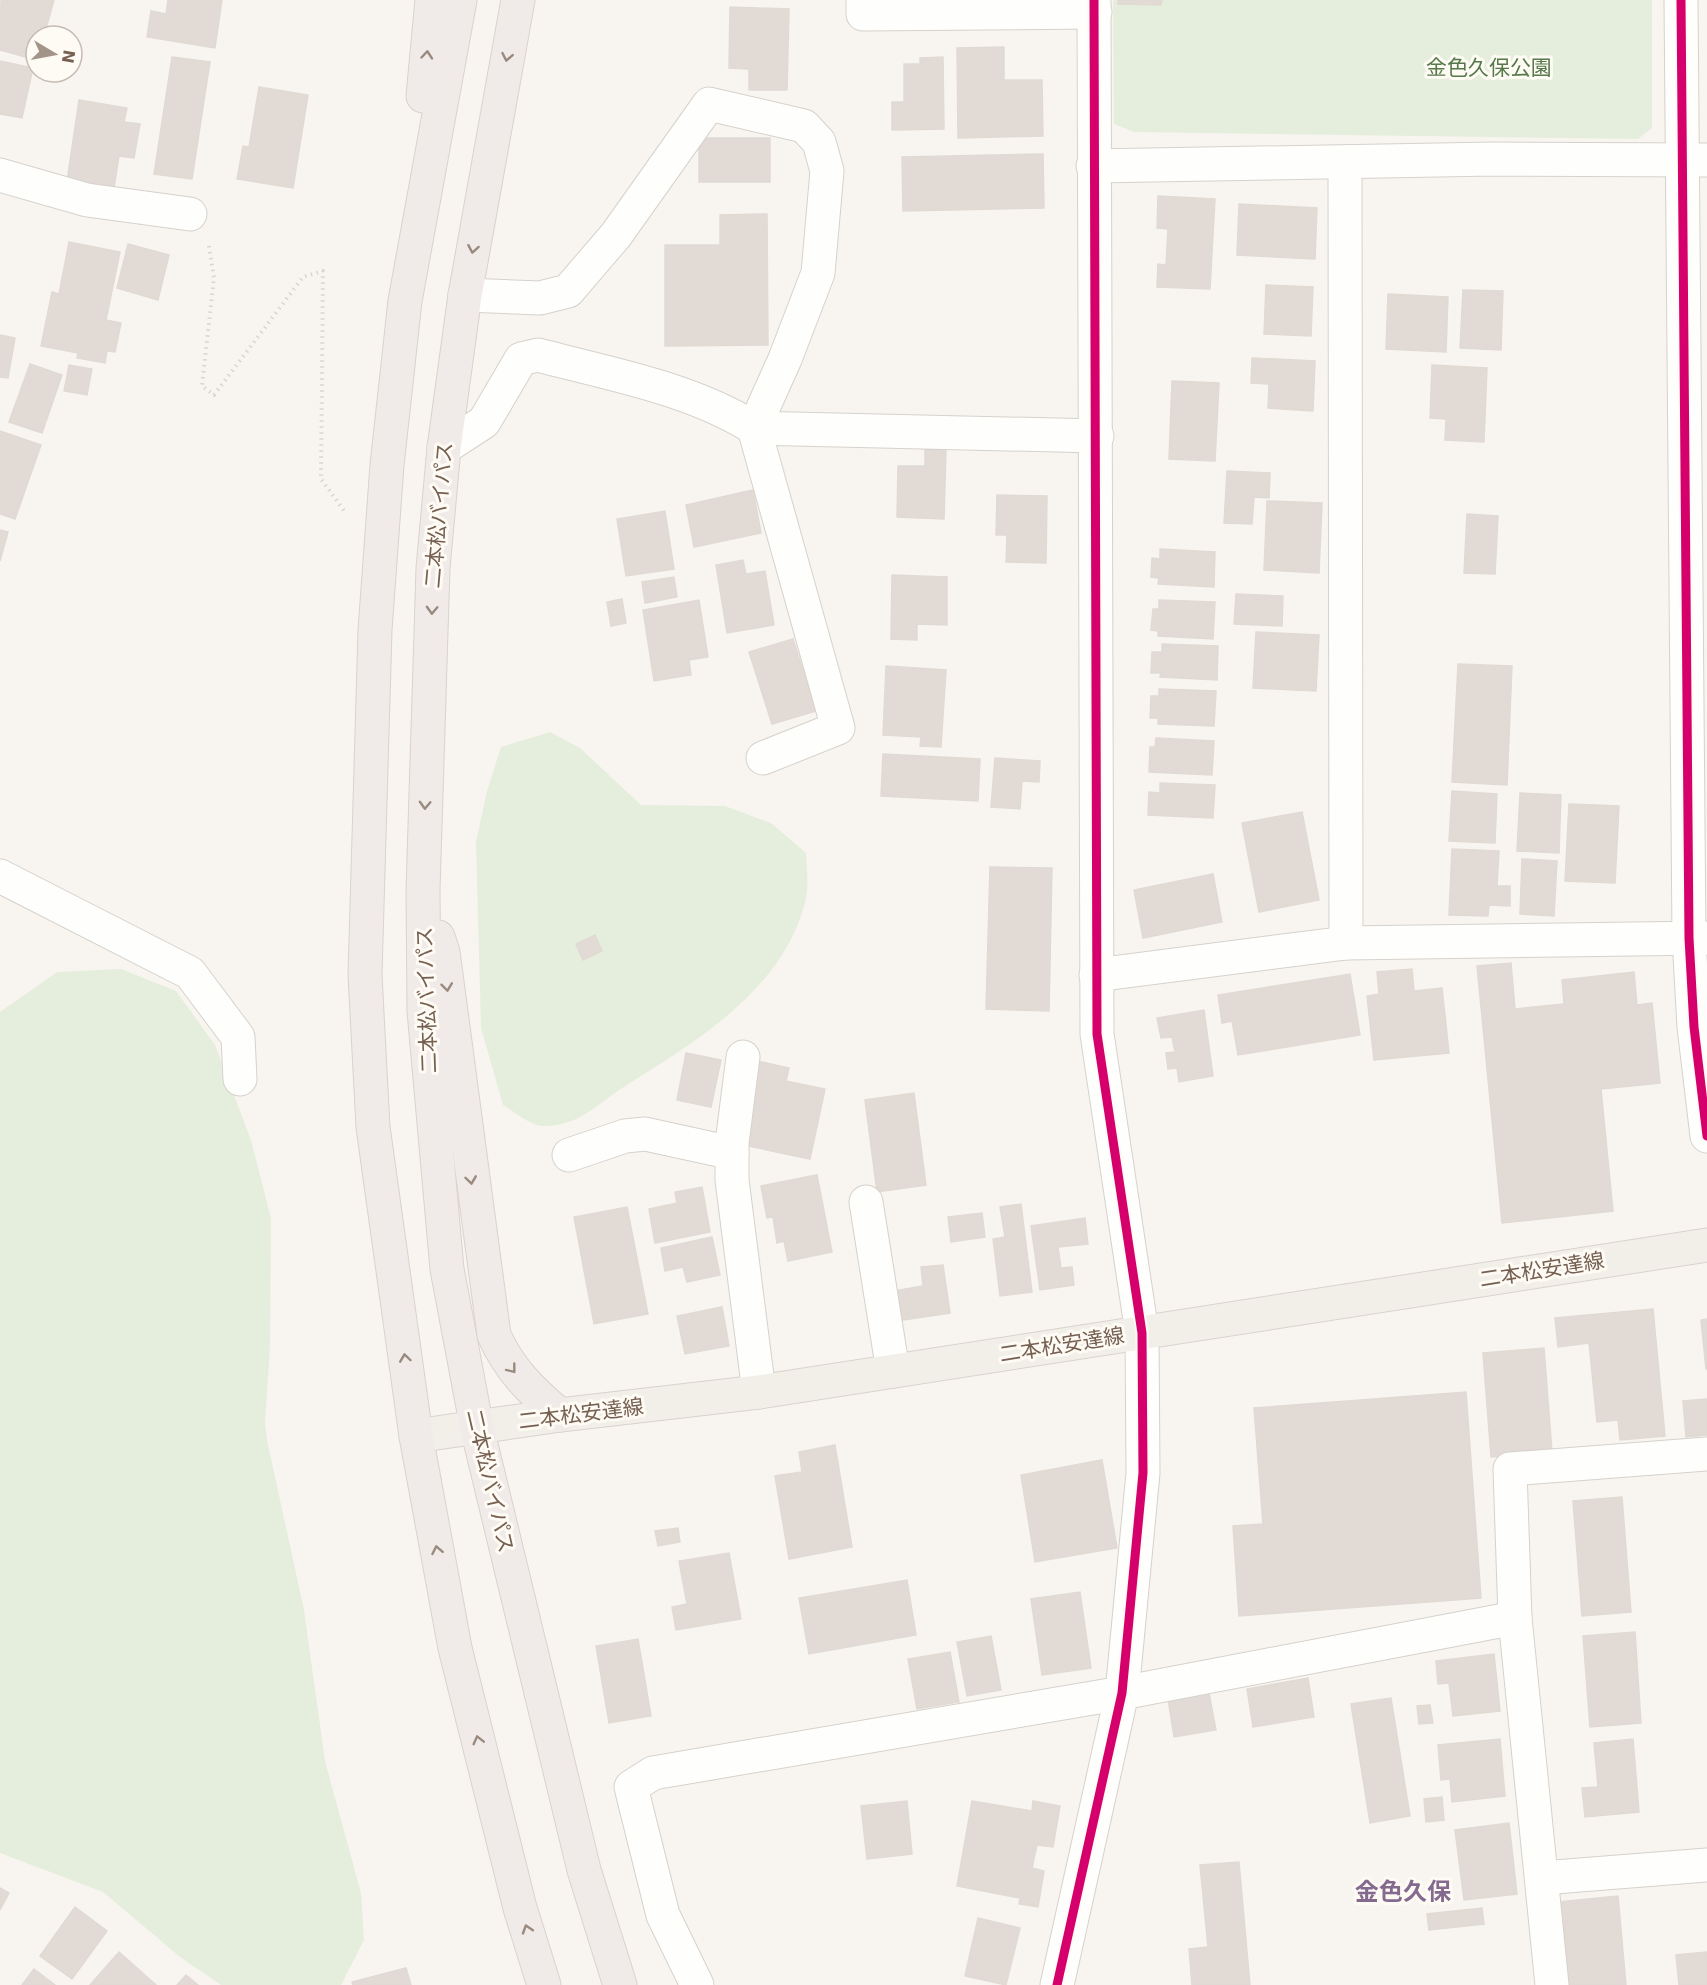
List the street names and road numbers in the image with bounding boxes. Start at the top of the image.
street label: 二本松バイパス [421,441,457,589]
street label: 二本松バイパス [412,926,442,1074]
street label: 二本松安達線 [1478,1248,1606,1292]
street label: 二本松安達線 [998,1323,1126,1367]
street label: 二本松安達線 [517,1394,645,1434]
street label: 二本松バイパス [462,1407,518,1555]

